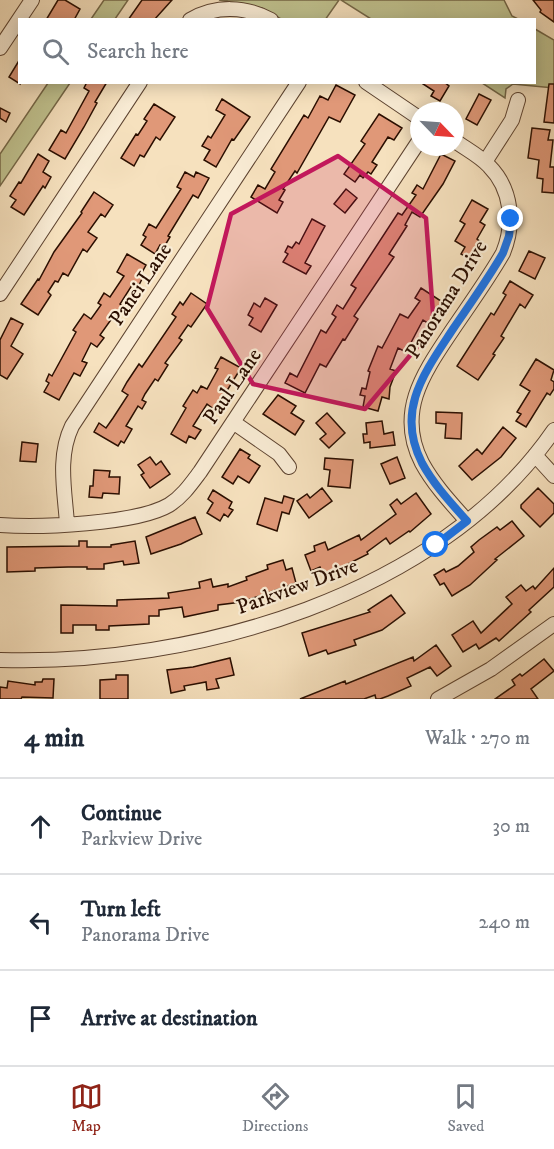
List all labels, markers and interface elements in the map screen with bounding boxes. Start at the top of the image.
search box [18,18,536,84]
icon: search [39,35,72,68]
text: Search here [87,38,189,65]
north arrow [410,102,464,156]
route end [497,205,523,231]
street label: Panorama Drive [400,235,494,364]
street label: Panei Lane [104,238,178,331]
street label: Paul Lane [198,344,268,429]
route start [422,531,448,557]
street label: Parkview Drive [233,553,362,621]
text: 4 min [24,722,84,755]
text: Walk · 270 m [425,726,530,751]
text: Continue [81,800,162,827]
icon: ahead [24,810,57,843]
text: 30 m [492,814,530,839]
text: Parkview Drive [81,827,202,852]
text: Turn left [81,896,161,923]
icon: left [24,906,57,939]
text: 240 m [479,910,530,935]
text: Panorama Drive [81,923,209,948]
icon: arrive [24,1002,57,1035]
text: Arrive at destination [81,1005,258,1032]
tab: Map [70,1080,103,1136]
tab: Directions [242,1080,308,1136]
tab: Saved [448,1080,484,1136]

